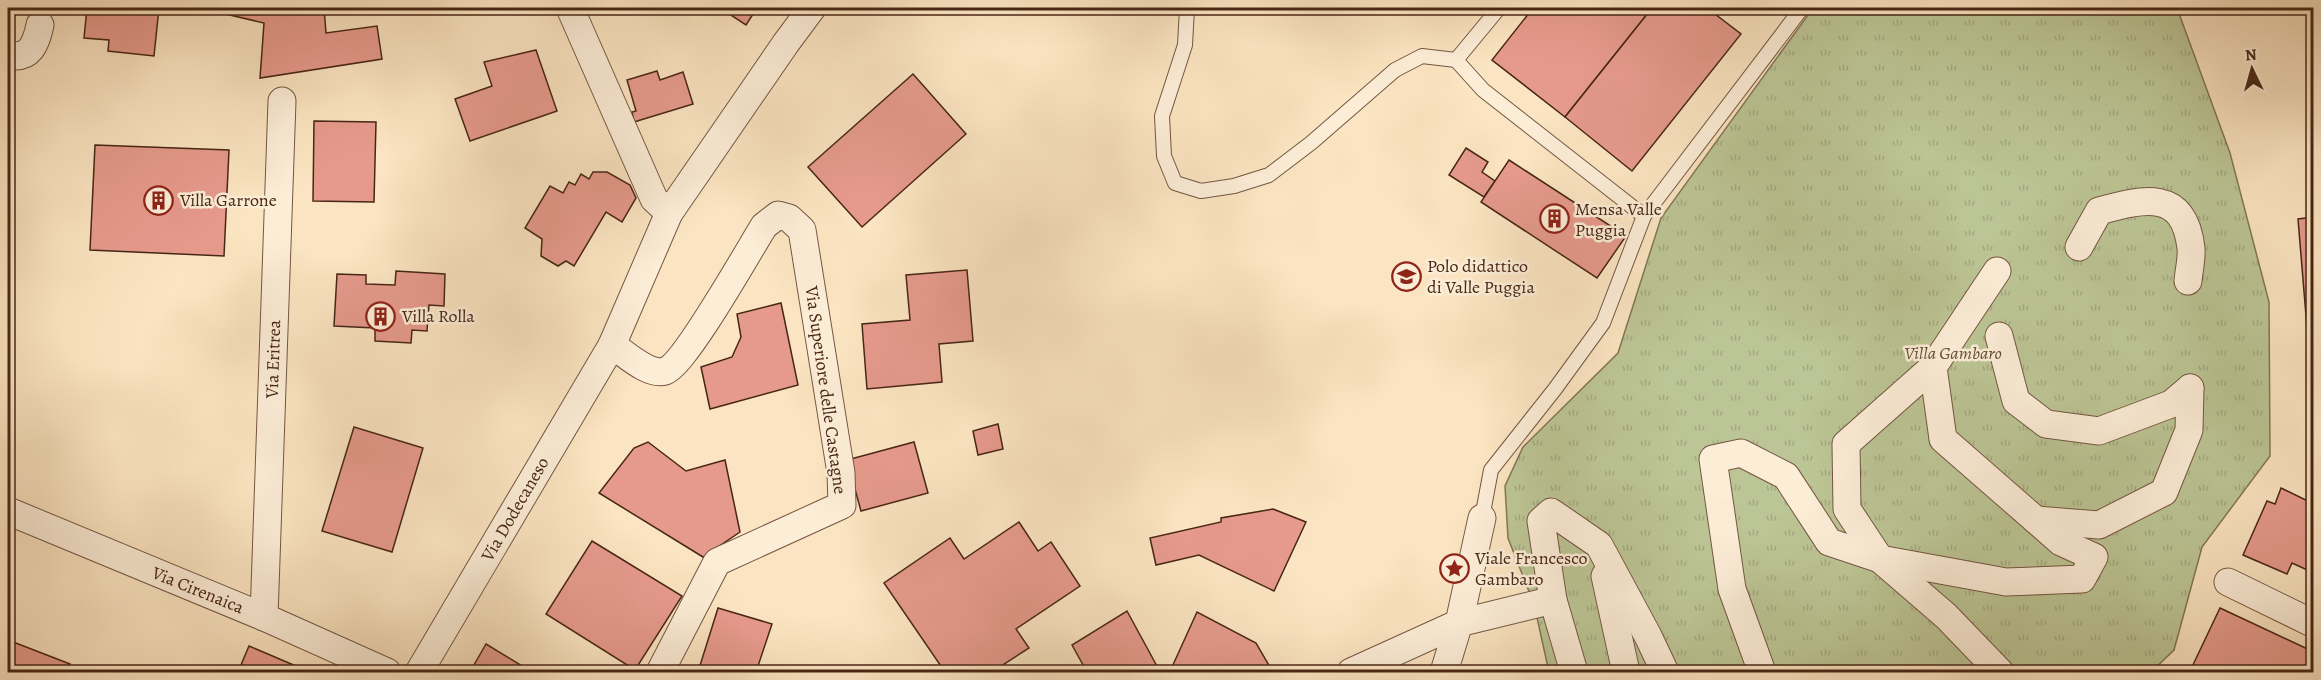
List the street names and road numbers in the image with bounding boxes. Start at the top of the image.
street label: Via Superiore delle Castagne [799,284,852,496]
street label: Via Eritrea [260,319,286,400]
street label: Via Dodecaneso [475,452,555,566]
street label: Via Cirenaica [148,560,248,620]

